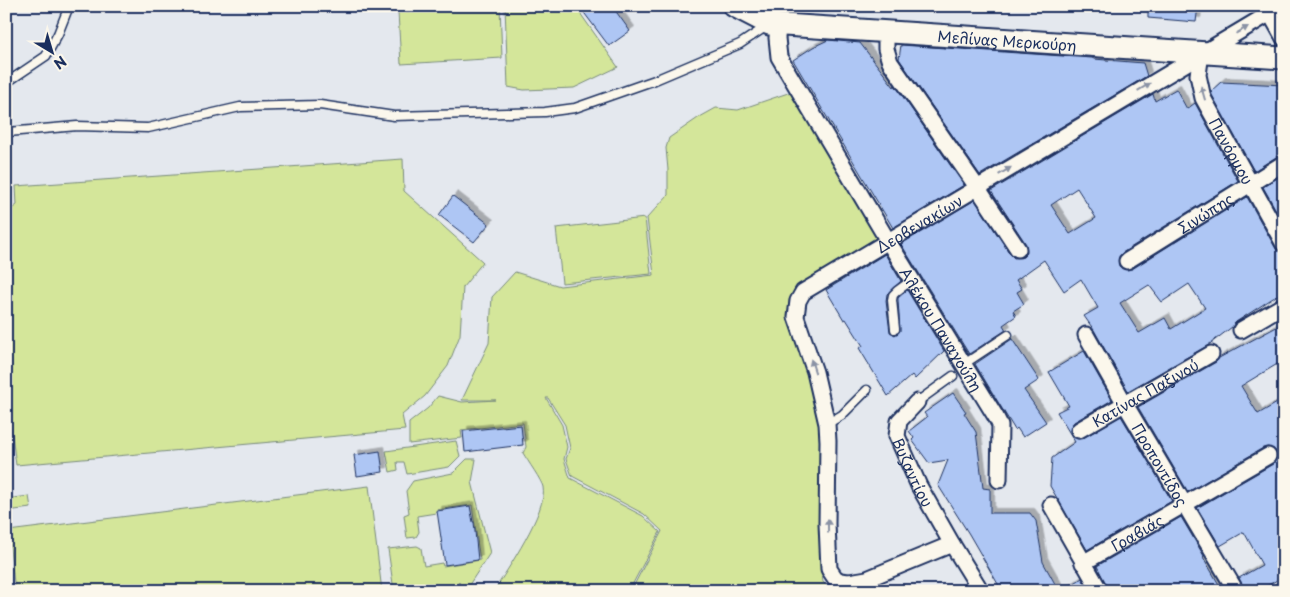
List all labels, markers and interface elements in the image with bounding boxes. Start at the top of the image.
street label: Μελίνας Μερκούρη [937,24,1077,56]
one-way arrow [1235,25,1248,34]
north arrow [28,28,78,78]
text: N [49,51,71,74]
one-way arrow [1138,83,1151,92]
one-way arrow [1198,85,1206,100]
street label: Πανόρμου [1204,113,1260,188]
one-way arrow [998,166,1011,175]
street label: Σινώπης [1173,186,1238,238]
street label: Δερβενακίων [871,188,966,258]
street label: Αλέκου Παναγούλη [895,262,989,395]
street label: Κατίνας Παξινού [1087,352,1203,432]
one-way arrow [808,358,816,373]
street label: Προποντίδος [1127,418,1195,510]
street label: Βυζαντίου [888,434,940,511]
street label: Γραβιάς [1106,508,1167,556]
one-way arrow [823,518,831,534]

